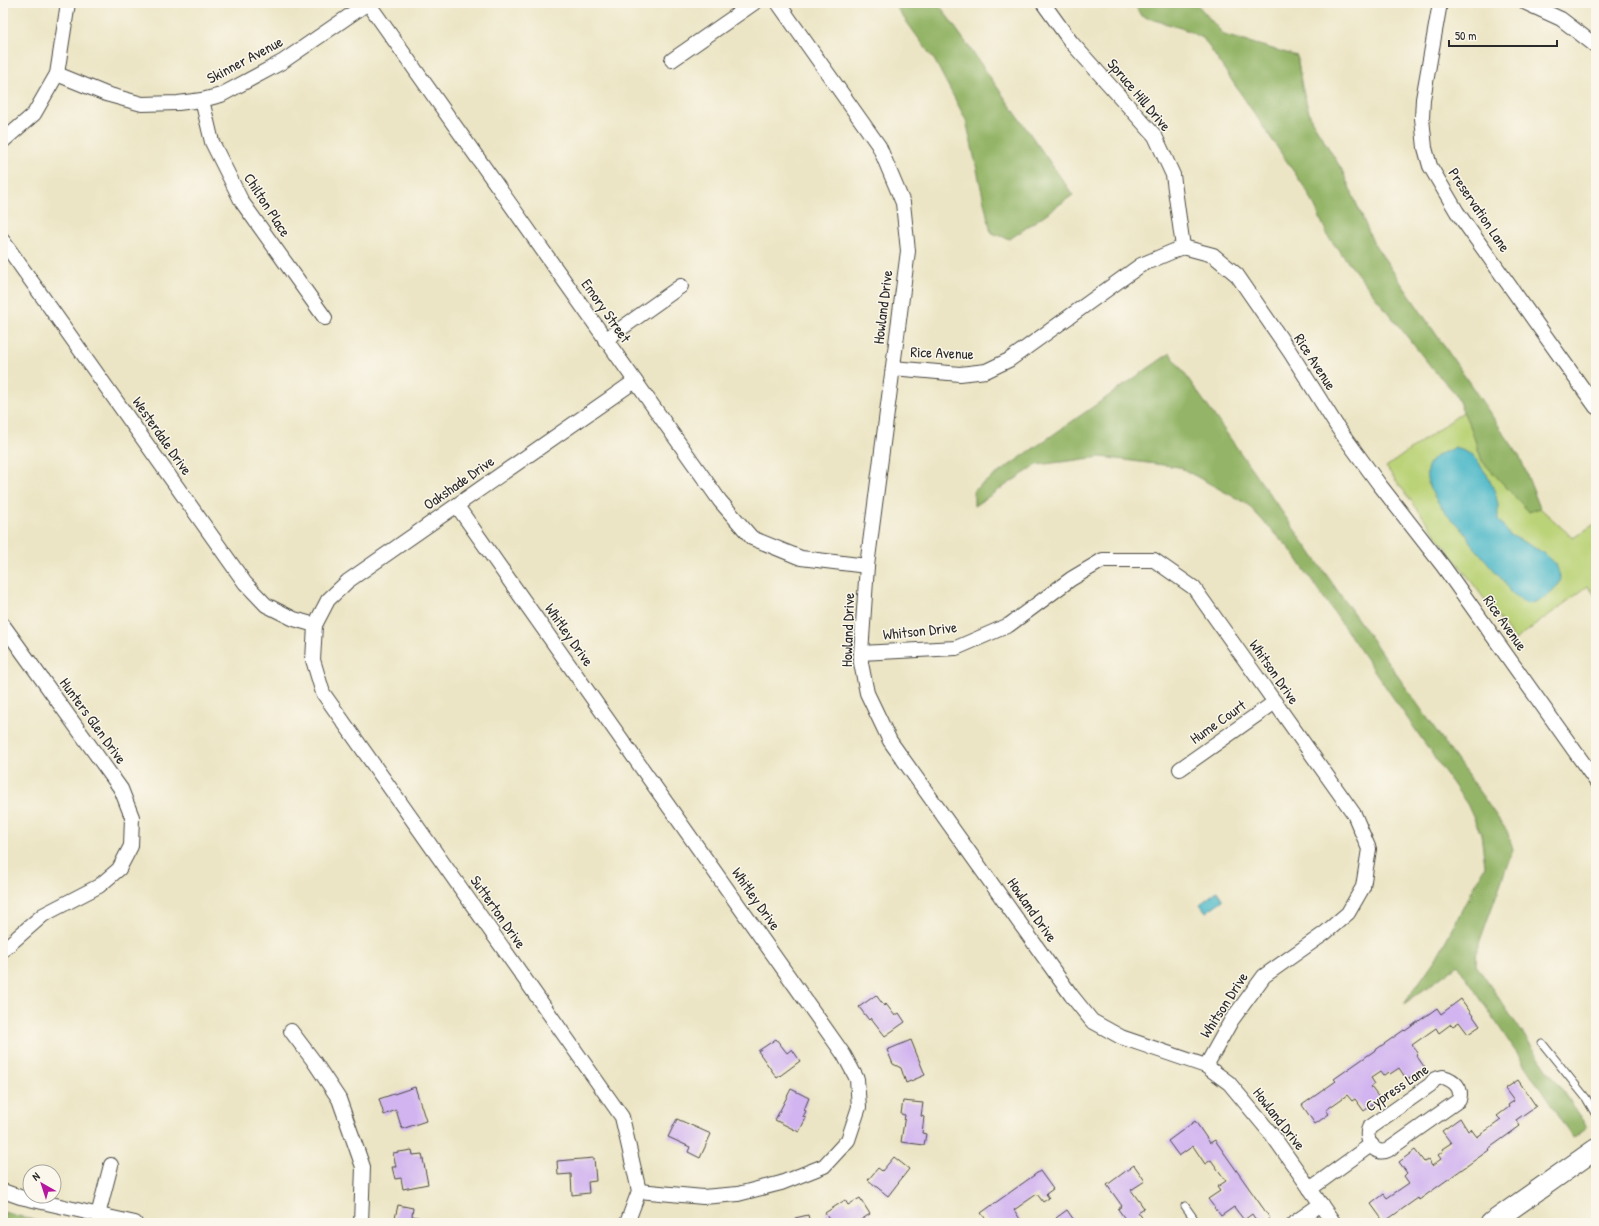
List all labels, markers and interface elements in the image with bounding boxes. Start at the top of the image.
scale bar [1449,22,1557,48]
text: 50 m [1455,27,1476,44]
street label: Skinner Avenue [203,31,286,88]
street label: Spruce Hill Drive [1103,54,1176,135]
street label: Preservation Lane [1443,163,1515,256]
street label: Chilton Place [239,169,296,241]
street label: Howland Drive [868,269,897,345]
street label: Emory Street [577,275,637,347]
street label: Rice Avenue [1289,329,1342,394]
street label: Rice Avenue [910,341,974,364]
street label: Westerdale Drive [128,392,197,479]
street label: Oakshade Drive [419,450,498,515]
street label: Rice Avenue [1479,591,1532,655]
street label: Howland Drive [836,593,859,667]
street label: Whitley Drive [540,599,599,670]
street label: Whitson Drive [882,616,958,645]
street label: Whitson Drive [1244,635,1304,708]
street label: Hunters Glen Drive [55,673,132,768]
street label: Hume Court [1186,694,1251,749]
street label: Whitley Drive [727,863,786,934]
street label: Sutterton Drive [466,871,531,952]
street label: Howland Drive [1003,873,1062,946]
street label: Whitson Drive [1195,968,1253,1042]
street label: Cypress Lane [1361,1059,1432,1116]
street label: Howland Drive [1248,1083,1311,1154]
north arrow [22,1164,62,1204]
text: N [29,1169,42,1184]

